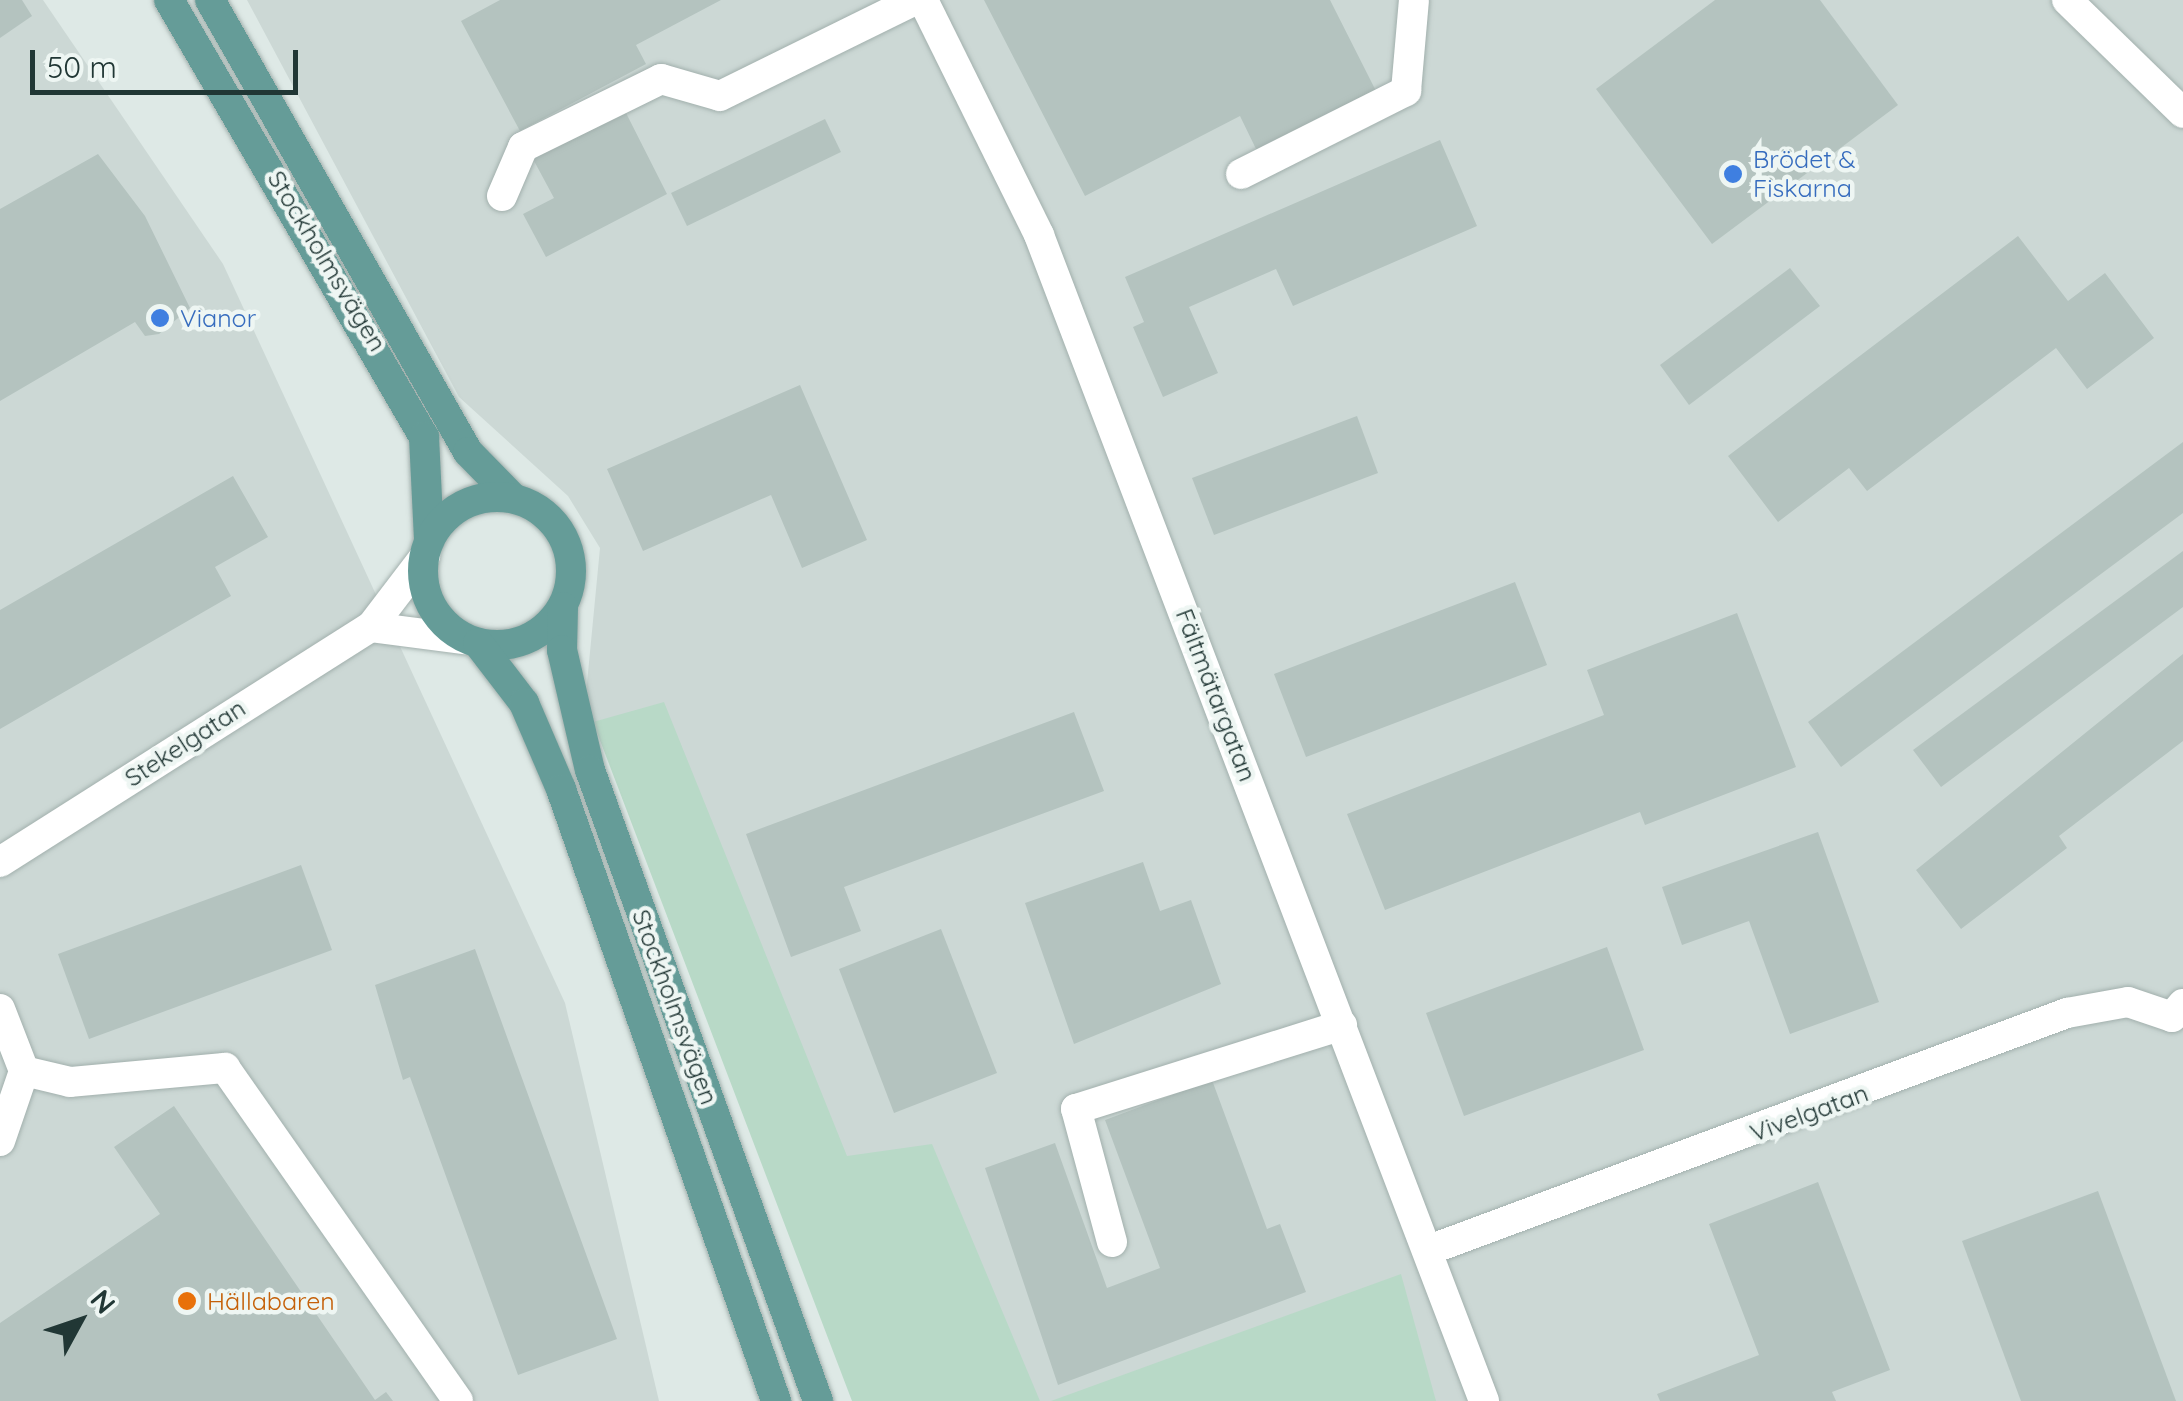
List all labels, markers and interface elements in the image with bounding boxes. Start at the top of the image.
scale bar [35,30,302,92]
text: 50 m [47,48,117,86]
place label: Brödet & Fiskarna [1753,145,1856,204]
marker: Brödet & Fiskarna [1722,163,1744,185]
street label: Stockholmsvägen [261,165,393,357]
place label: Vianor [180,303,256,333]
marker: Vianor [149,307,171,329]
street label: Fältmätargatan [1169,604,1263,786]
street label: Stekelgatan [119,693,251,793]
street label: Stockholmsvägen [626,905,724,1109]
street label: Vivelgatan [1746,1078,1872,1148]
north arrow [30,1271,130,1371]
text: N [83,1282,123,1321]
place label: Hällabaren [207,1286,335,1316]
marker: Hällabaren [176,1290,198,1312]

